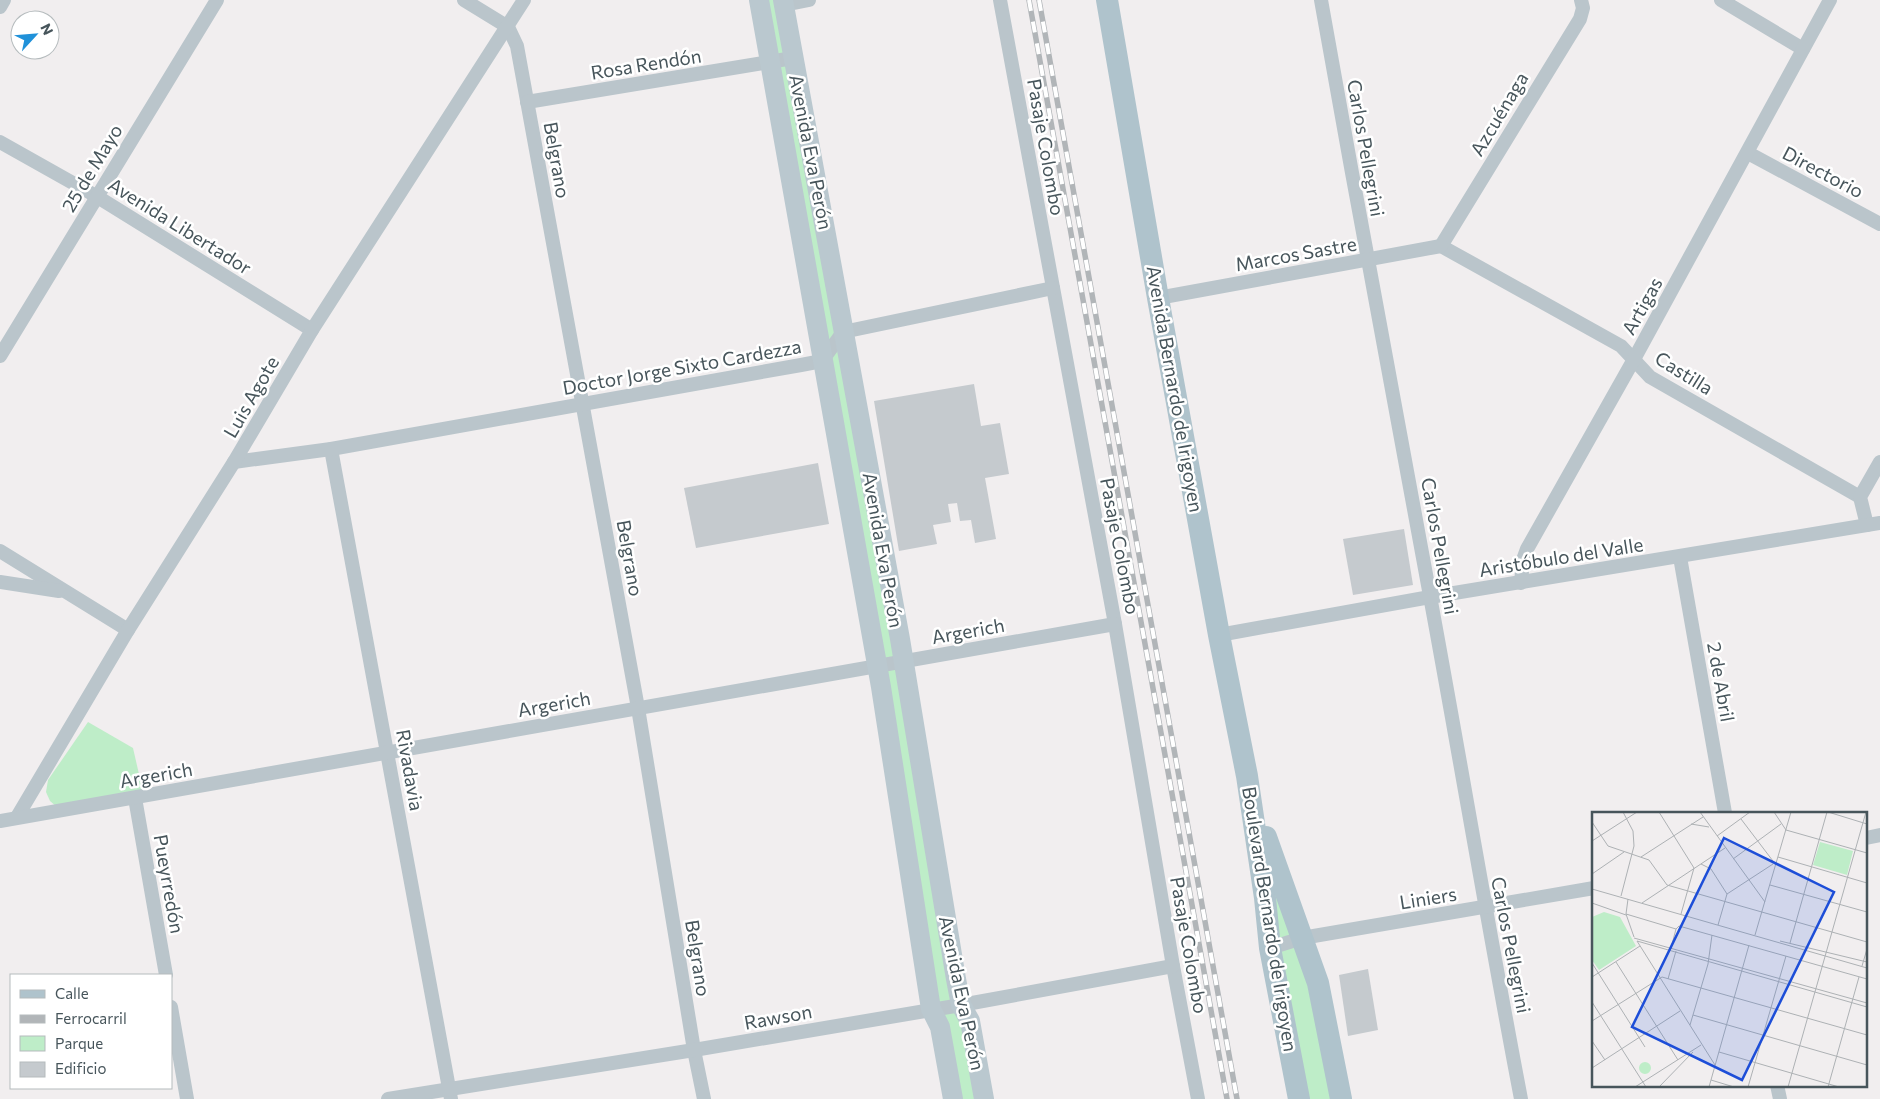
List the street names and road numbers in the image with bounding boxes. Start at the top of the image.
street label: Rosa Rendón [589,43,703,84]
street label: Azcuénaga [1465,68,1533,160]
street label: Avenida Eva Perón [785,72,838,231]
street label: Pasaje Colombo [1023,77,1070,217]
street label: Carlos Pellegrini [1343,78,1390,218]
street label: 25 de Mayo [56,120,127,216]
street label: Belgrano [539,120,576,200]
street label: Directorio [1779,141,1868,202]
street label: Avenida Libertador [104,172,256,279]
street label: Marcos Sastre [1233,232,1358,275]
street label: Avenida Bernardo de Irigoyen [1142,264,1209,514]
street label: Artigas [1616,273,1667,339]
street label: Doctor Jorge Sixto Cardezza [561,334,803,399]
street label: Castilla [1651,346,1717,399]
street label: Luis Agote [218,352,283,442]
street label: Avenida Eva Perón [859,470,908,629]
street label: Pasaje Colombo [1096,476,1145,616]
street label: Carlos Pellegrini [1417,476,1464,616]
street label: Belgrano [612,518,649,598]
street label: Aristóbulo del Valle [1477,532,1645,581]
street label: Argerich [930,613,1006,648]
street label: 2 de Abril [1703,640,1740,724]
street label: Argerich [516,686,592,721]
street label: Rivadavia [392,727,429,812]
street label: Argerich [118,757,194,792]
street label: Boulevard Bernardo de Irigoyen [1238,785,1303,1053]
street label: Pueyrredón [149,833,190,935]
street label: Pasaje Colombo [1166,875,1213,1015]
street label: Carlos Pellegrini [1487,875,1536,1015]
street label: Liniers [1398,882,1458,913]
street label: Avenida Eva Perón [935,914,990,1072]
street label: Belgrano [681,918,716,998]
street label: Rawson [742,999,814,1034]

